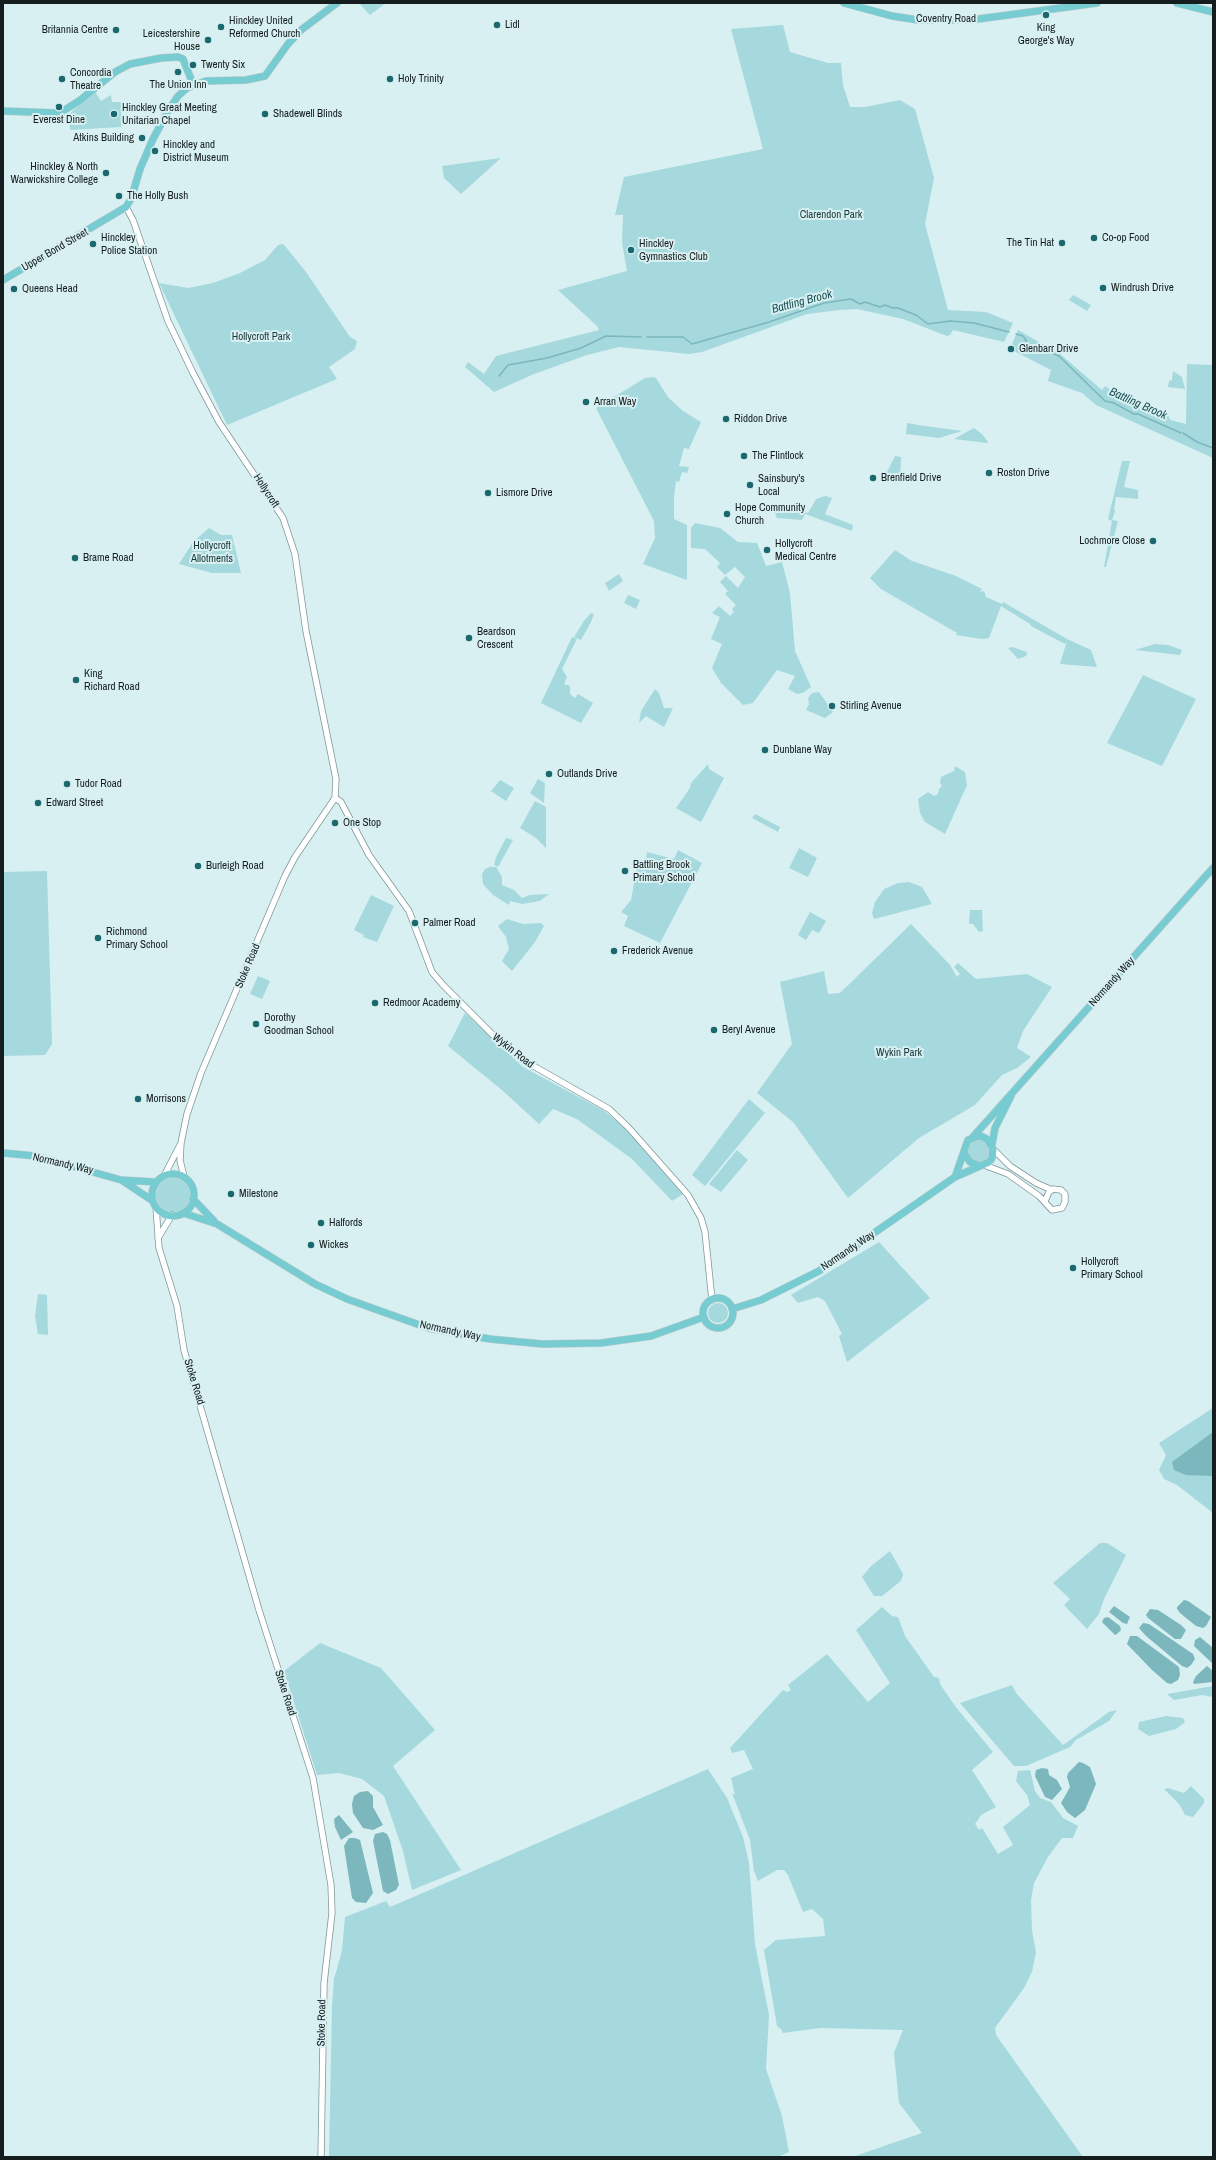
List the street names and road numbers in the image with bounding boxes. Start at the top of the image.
street label: Coventry Road [916,12,976,26]
street label: Upper Bond Street [19,226,91,274]
street label: Hollycroft [250,472,282,510]
street label: Stoke Road [233,942,263,990]
street label: Normandy Way [1086,955,1138,1009]
street label: Wykin Road [490,1031,536,1071]
street label: Normandy Way [31,1151,95,1177]
street label: Normandy Way [819,1228,877,1274]
street label: Normandy Way [418,1318,482,1344]
street label: Stoke Road [181,1358,207,1406]
street label: Stoke Road [271,1669,299,1717]
street label: Stoke Road [315,1999,329,2047]

